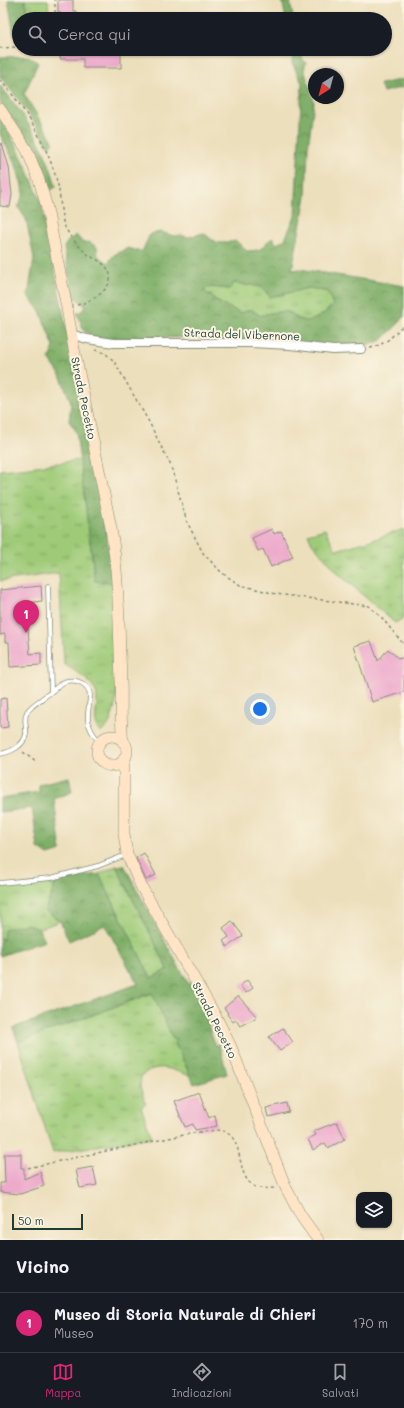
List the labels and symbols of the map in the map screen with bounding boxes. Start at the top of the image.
north arrow [308,68,344,104]
street label: Strada del Vibernone [184,324,300,344]
street label: Strada Pecetto [68,355,100,441]
pin: 1 [13,600,39,633]
your location [250,699,270,719]
street label: Strada Pecetto [189,979,241,1061]
scale bar [12,1212,83,1231]

